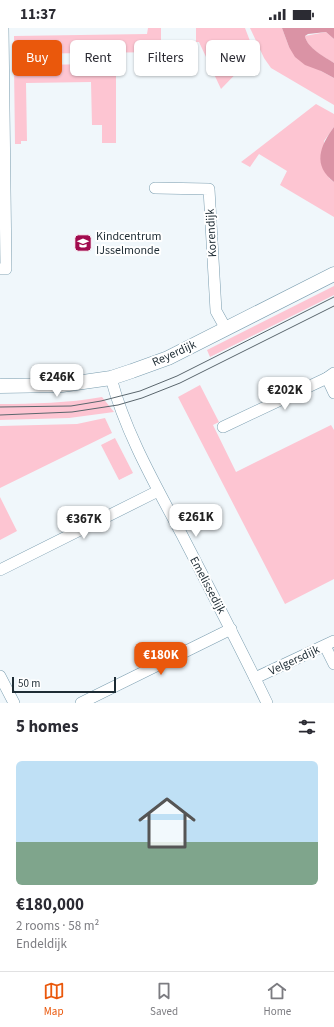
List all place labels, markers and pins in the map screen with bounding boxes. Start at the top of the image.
place label: Kindcentrum IJsselmonde [96,228,162,259]
school or university icon: Kindcentrum IJsselmonde [73,233,93,253]
pin: €246K [29,364,85,398]
pin: €202K [257,377,313,411]
pin: €261K [168,504,224,538]
pin: €367K [56,506,112,540]
pin: €180K [133,642,189,676]

